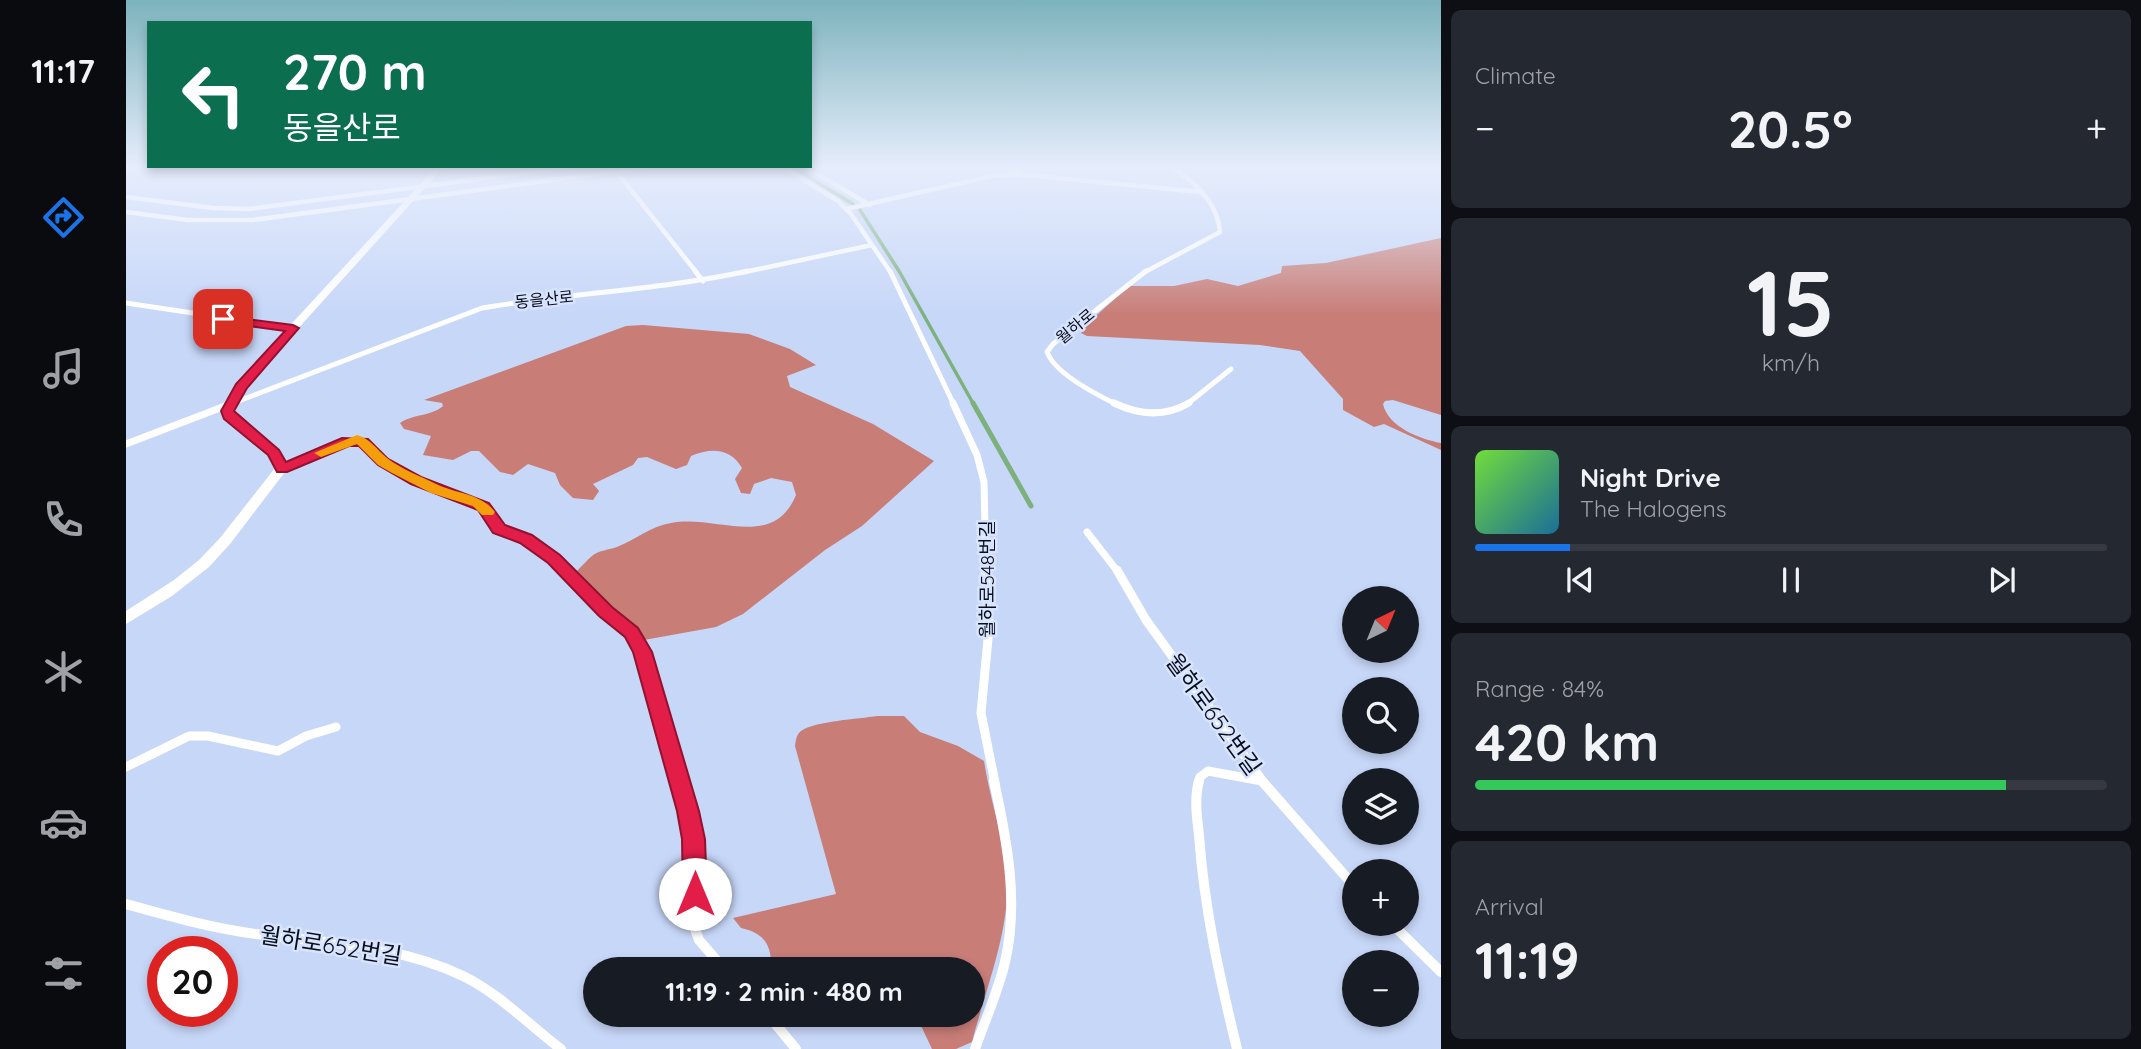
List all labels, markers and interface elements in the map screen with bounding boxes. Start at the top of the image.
text: 270 m [283,41,427,102]
icon: left [168,49,259,140]
text: 11:17 [31,51,95,91]
text: Climate [1475,61,1556,90]
text: 20.5° [1728,96,1853,161]
text: − [1475,104,1495,152]
text: + [2086,104,2107,152]
text: 동을산로 [283,107,401,147]
icon: directions [39,193,88,242]
text: 15 [1747,245,1835,359]
street label: 동을산로 [514,286,575,312]
pin [193,289,253,349]
icon: arrive [204,300,242,338]
street label: 월하로 [1052,304,1099,348]
icon: music [39,344,88,393]
text: km/h [1762,348,1820,377]
text: Night Drive [1580,461,1721,494]
text: The Halogens [1580,494,1727,523]
icon: phone [39,495,88,544]
street label: 월하로548번길 [975,520,999,638]
icon: previous [1561,561,1599,599]
icon: pause [1772,561,1810,599]
icon: next [1983,561,2021,599]
north arrow [1342,586,1419,663]
map controls [1342,586,1419,1027]
icon: climate [39,647,88,696]
street label: 월하로652번길 [1160,647,1268,781]
text: Range · 84% [1475,674,1604,703]
button: search [1342,677,1419,754]
text: 420 km [1475,709,1659,774]
button: layers [1342,768,1419,845]
icon: car [39,798,88,847]
position arrow [658,857,732,931]
button: + [1342,859,1419,936]
text: Arrival [1475,892,1544,921]
street label: 월하로652번길 [258,919,404,971]
text: 11:19 [1475,927,1579,992]
speed limit sign: 20 [147,936,238,1027]
icon: filters [39,949,88,998]
button: − [1342,950,1419,1027]
text: 11:19 · 2 min · 480 m [665,975,903,1008]

